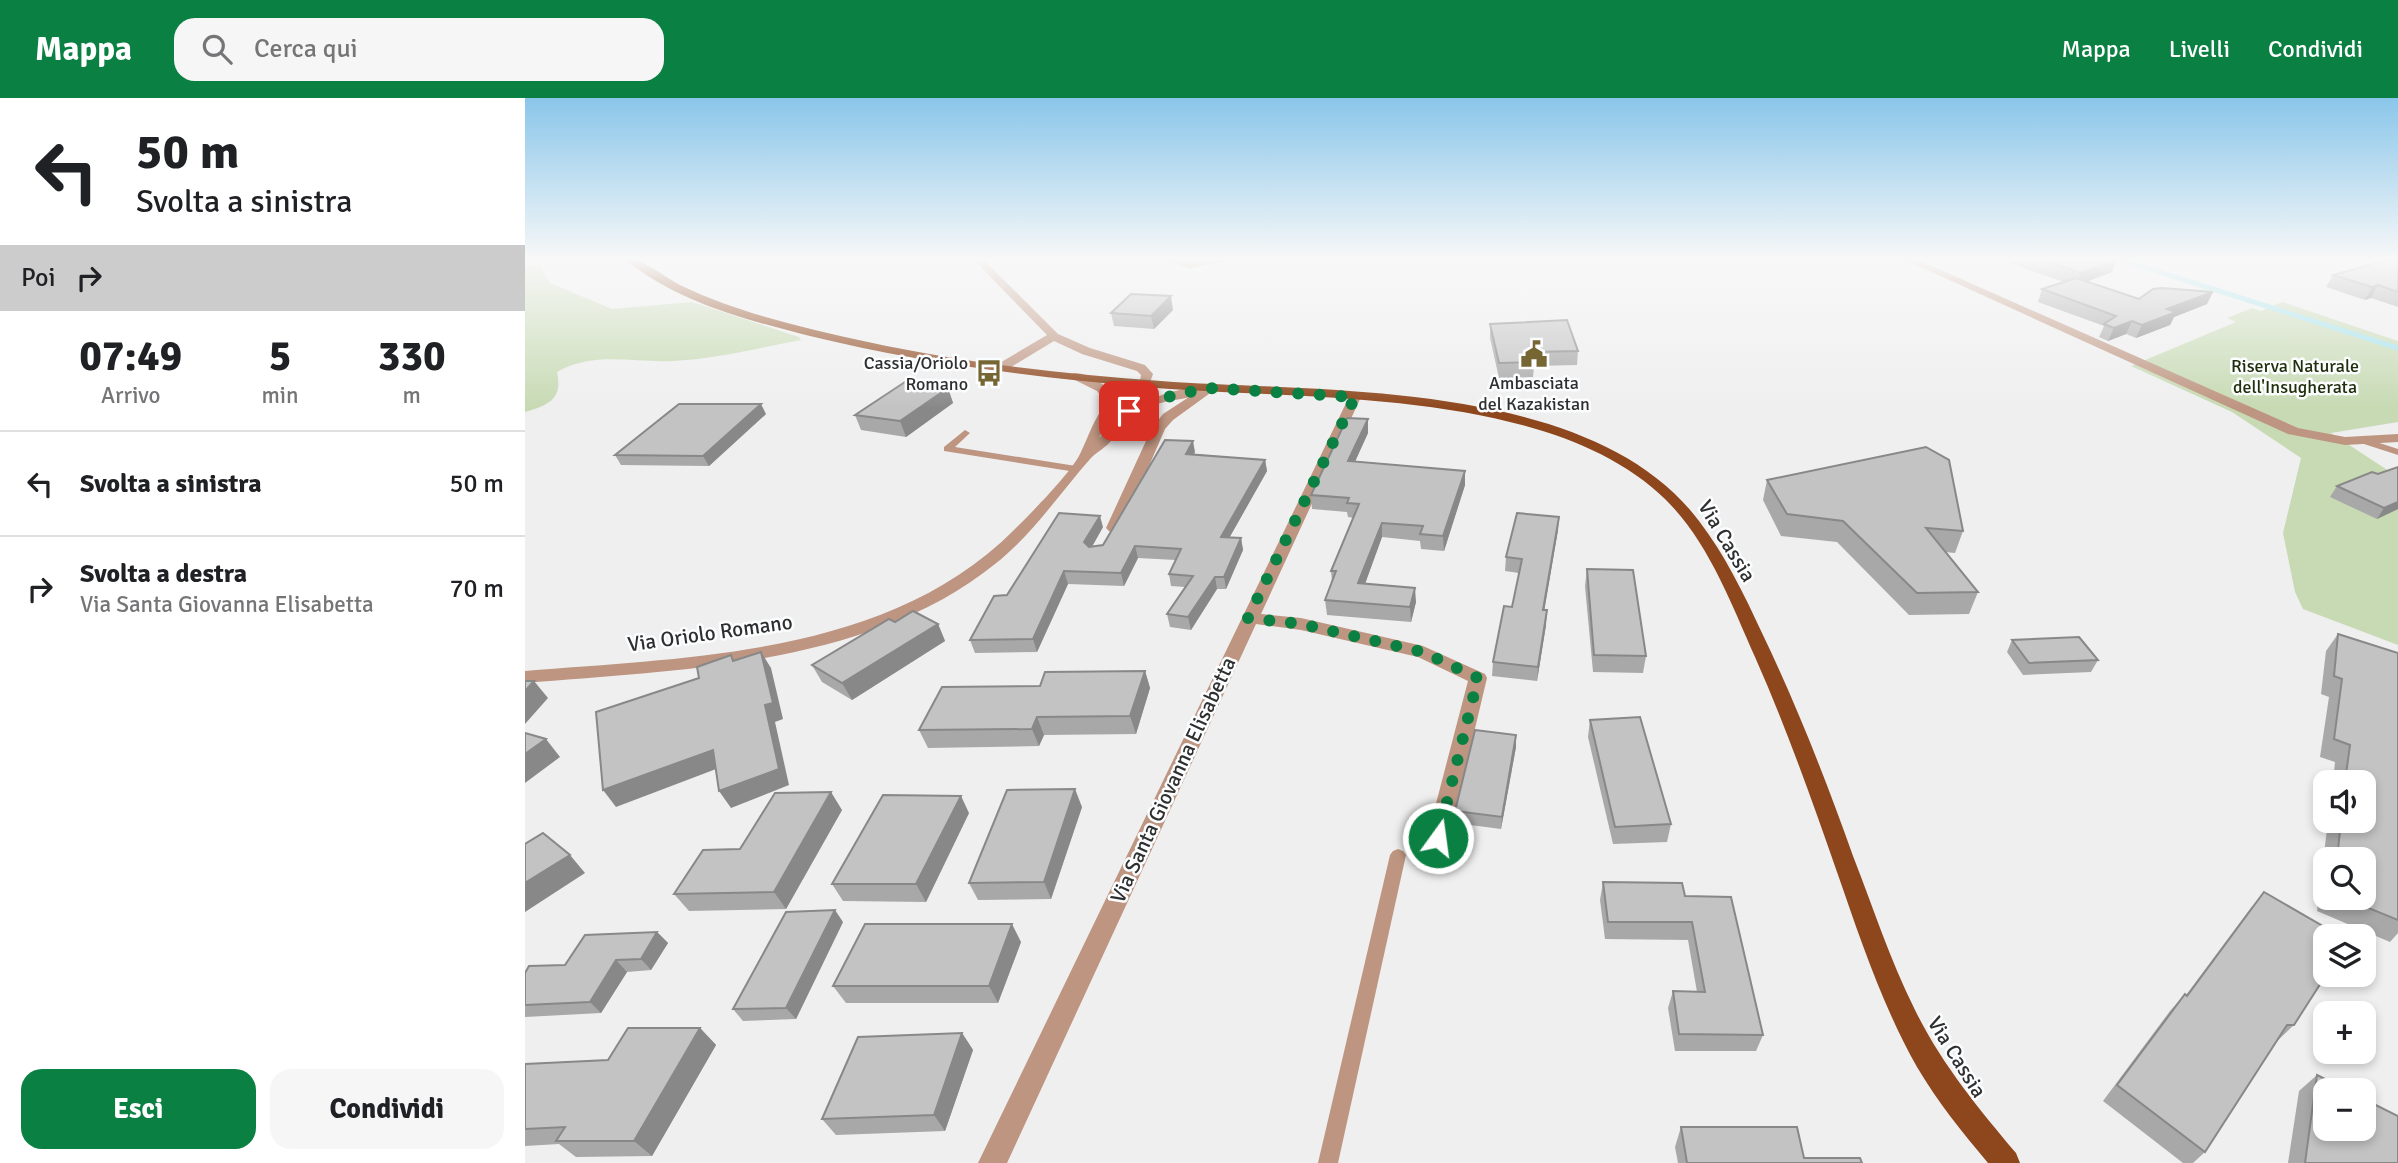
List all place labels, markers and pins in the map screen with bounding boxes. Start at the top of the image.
public building icon: Ambasciata del Kazakistan [1519,339,1549,369]
place label: Cassia/Oriolo Romano [864,352,968,395]
bus stop icon: Cassia/Oriolo Romano [974,358,1004,388]
place label: Ambasciata del Kazakistan [1478,372,1590,415]
pin [1099,381,1159,441]

